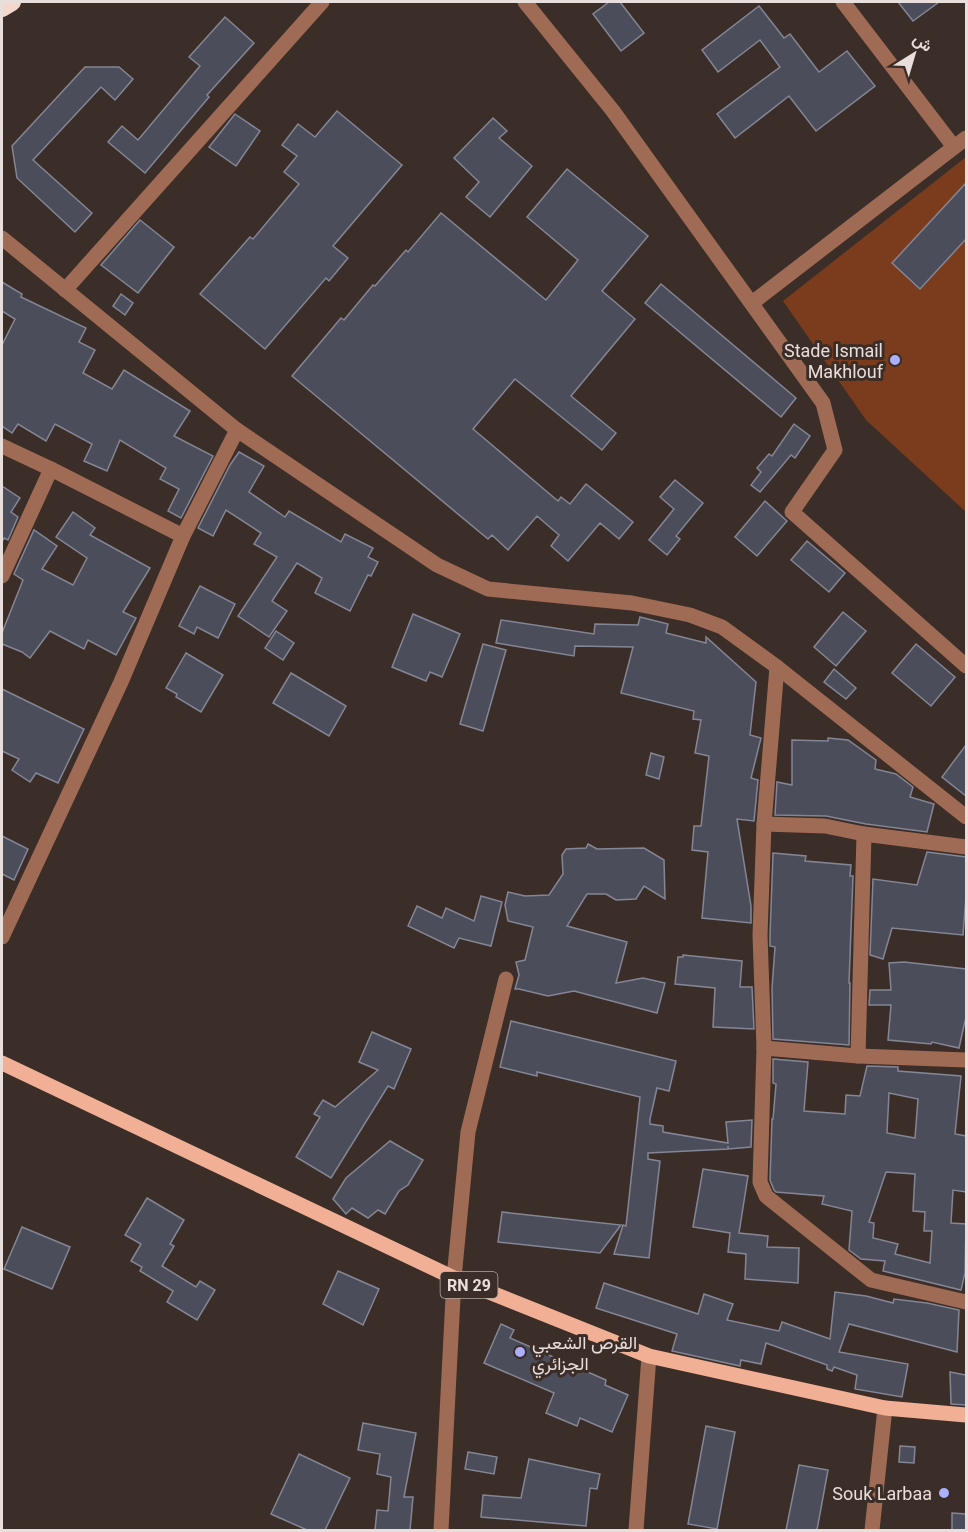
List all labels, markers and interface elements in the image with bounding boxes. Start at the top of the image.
north arrow [884,24,944,84]
text: ش [909,29,936,56]
place label: Stade Ismail Makhlouf [784,340,884,382]
marker: Stade Ismail Makhlouf [888,353,902,367]
road number: RN 29 [440,1272,498,1298]
place label: القرص الشعبي الجزائري [532,1332,637,1379]
marker: القرص الشعبي الجزائري [513,1345,527,1359]
place label: Souk Larbaa [832,1483,932,1504]
marker: Souk Larbaa [937,1486,951,1500]

